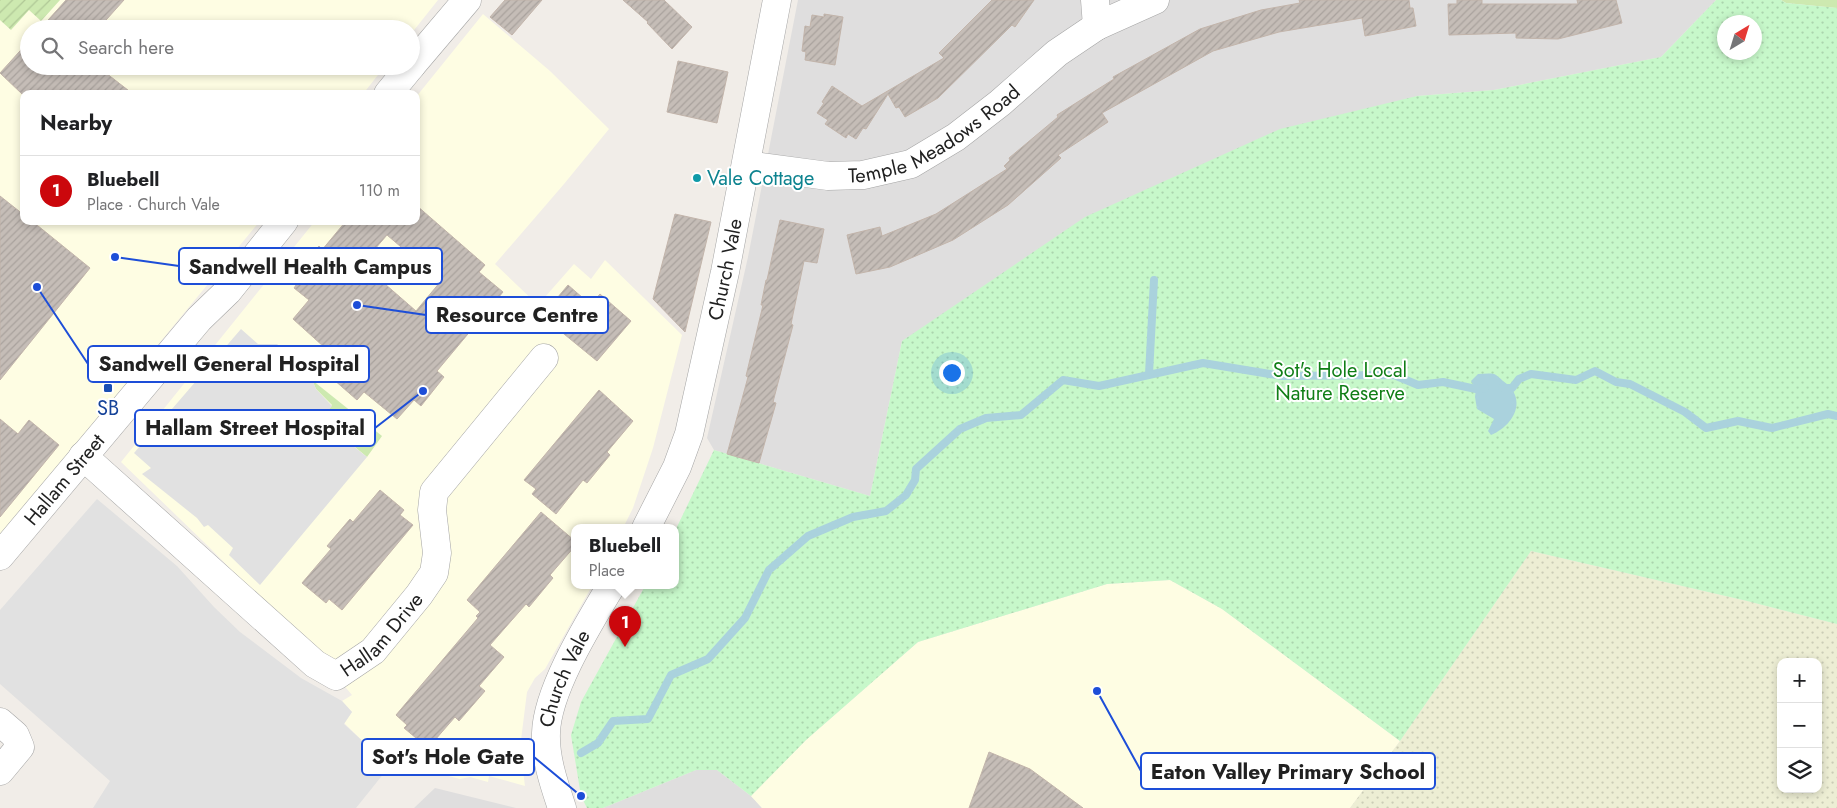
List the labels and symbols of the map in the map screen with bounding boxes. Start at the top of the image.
north arrow [1717,15,1762,60]
street label: Temple Meadows Road [848,78,1027,190]
place label: Vale Cottage [707,164,814,193]
marker: Vale Cottage [691,172,703,184]
street label: Church Vale [701,216,750,323]
callout: Sandwell Health Campus [179,248,442,284]
text: Sandwell Health Campus [188,252,432,282]
callout: Resource Centre [426,297,608,333]
text: Resource Centre [436,300,598,330]
callout: Sandwell General Hospital [88,346,369,382]
text: Sandwell General Hospital [99,349,359,379]
park label: Sot's Hole Local Nature Reserve [1273,356,1407,408]
your location [939,360,965,386]
marker: SB [102,382,114,394]
place label: SB [97,394,119,423]
callout: Hallam Street Hospital [135,410,375,446]
text: Hallam Street Hospital [145,413,365,443]
street label: Hallam Street [18,427,112,532]
street label: Hallam Drive [335,586,430,684]
pin: 1 [609,606,641,647]
street label: Church Vale [532,625,597,729]
callout: Sot's Hole Gate [362,739,534,775]
text: Sot's Hole Gate [372,742,524,772]
callout: Eaton Valley Primary School [1141,753,1435,789]
text: Eaton Valley Primary School [1151,757,1425,787]

